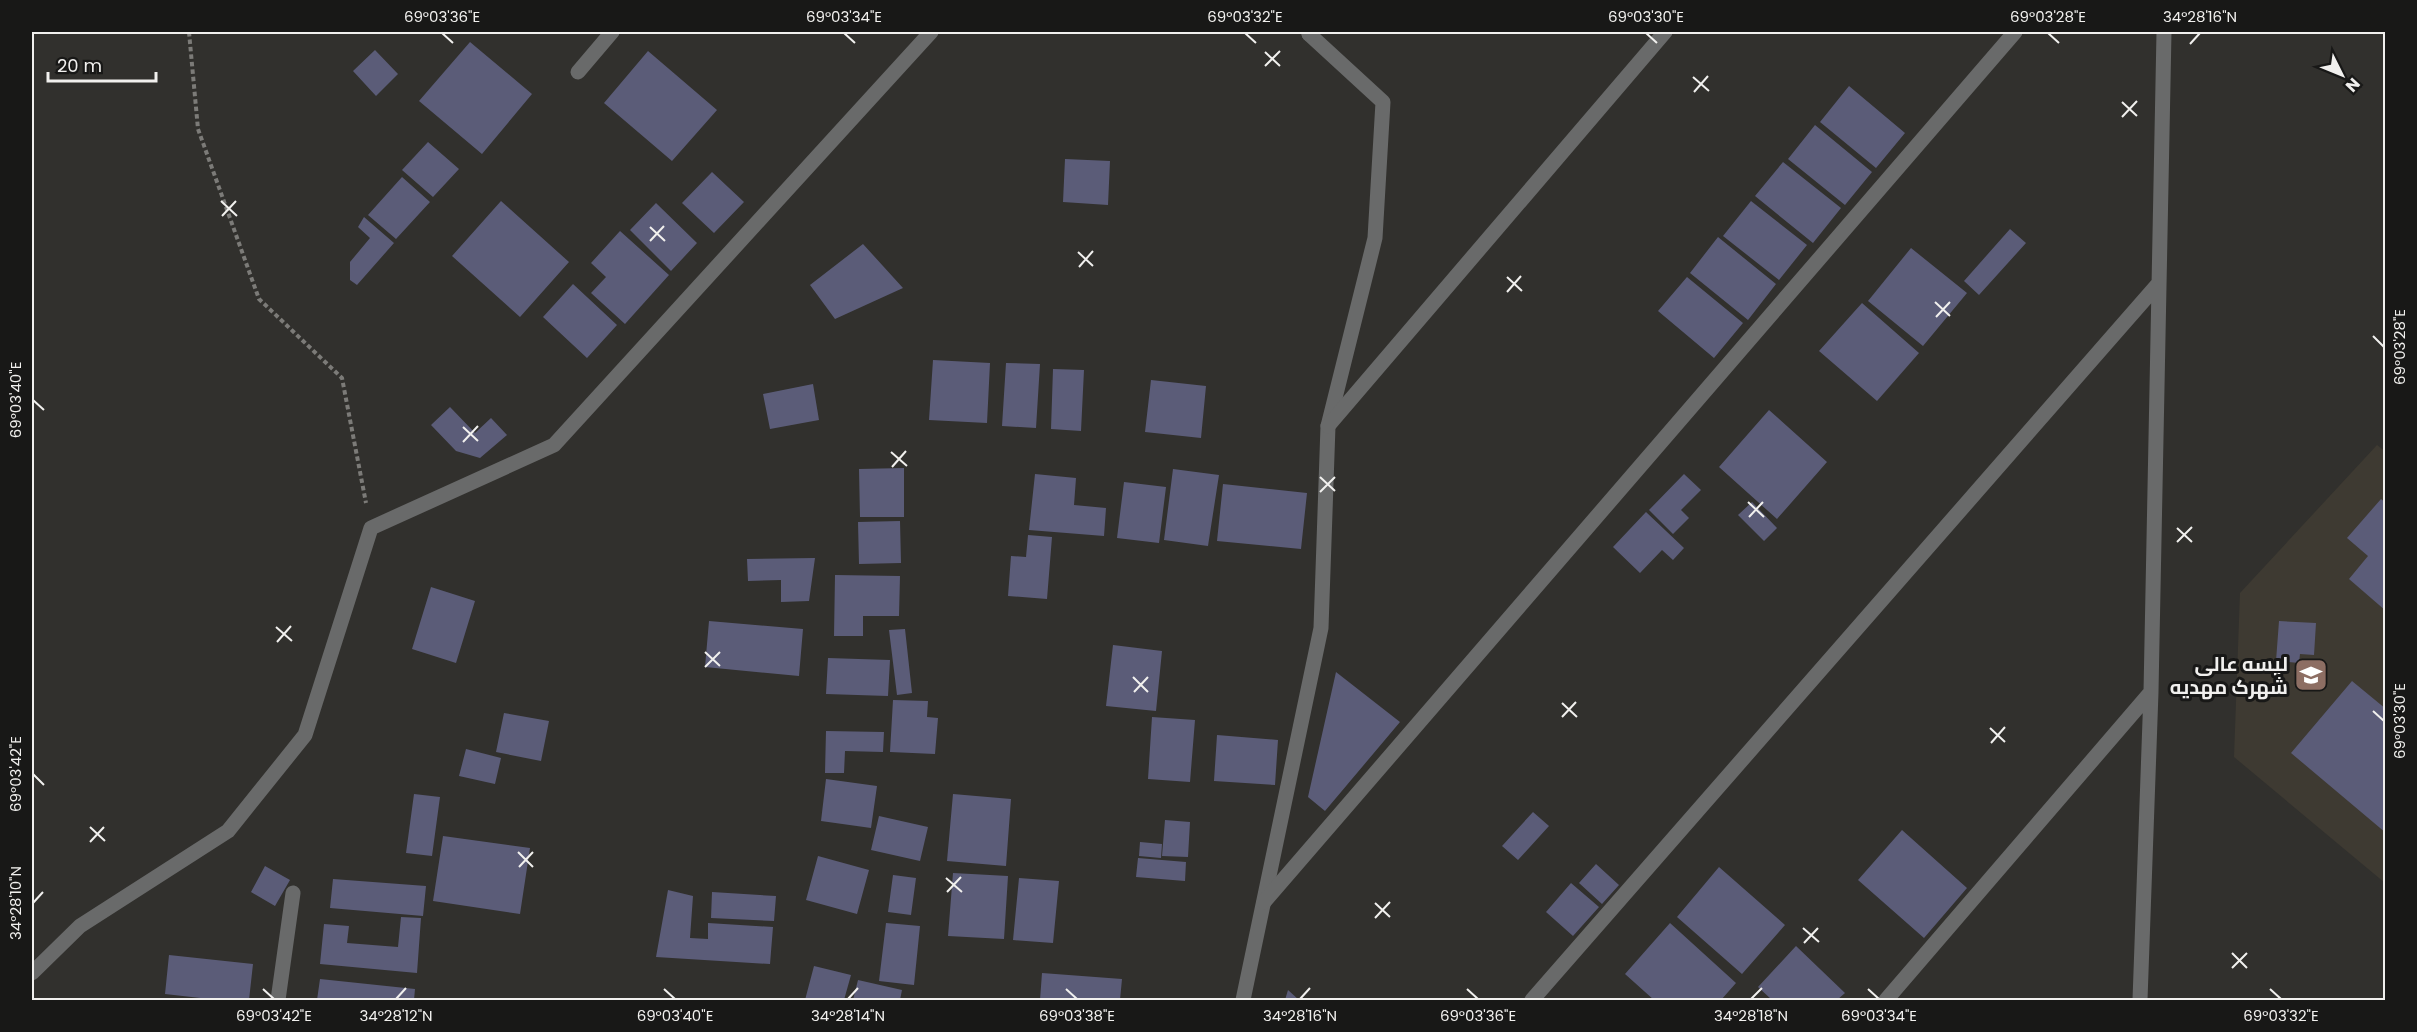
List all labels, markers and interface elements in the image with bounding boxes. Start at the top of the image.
text: 69°03'36"E [404,6,480,27]
text: 69°03'34"E [806,6,882,27]
text: 69°03'32"E [1207,6,1283,27]
text: 69°03'30"E [1608,6,1684,27]
text: 69°03'28"E [2010,6,2086,27]
text: 34°28'16"N [2163,6,2237,27]
scale bar [48,45,156,83]
north arrow [2312,45,2372,105]
text: 20 m [57,53,102,78]
text: N [2340,73,2365,97]
text: 69°03'28"E [2389,309,2410,385]
text: 69°03'40"E [5,362,26,438]
place label: لیسه عالی شهرک مهدیه [2170,650,2288,701]
school or university icon: لیسه عالی شهرک مهدیه [2293,657,2329,693]
text: 69°03'30"E [2389,683,2410,759]
text: 69°03'42"E [5,736,26,812]
text: 34°28'10"N [5,866,26,940]
text: 69°03'42"E [236,1005,312,1026]
text: 34°28'12"N [359,1005,433,1026]
text: 69°03'40"E [637,1005,713,1026]
text: 34°28'14"N [811,1005,885,1026]
text: 69°03'38"E [1039,1005,1115,1026]
text: 34°28'16"N [1263,1005,1337,1026]
text: 69°03'36"E [1440,1005,1516,1026]
text: 34°28'18"N [1714,1005,1788,1026]
text: 69°03'34"E [1841,1005,1917,1026]
text: 69°03'32"E [2243,1005,2319,1026]

